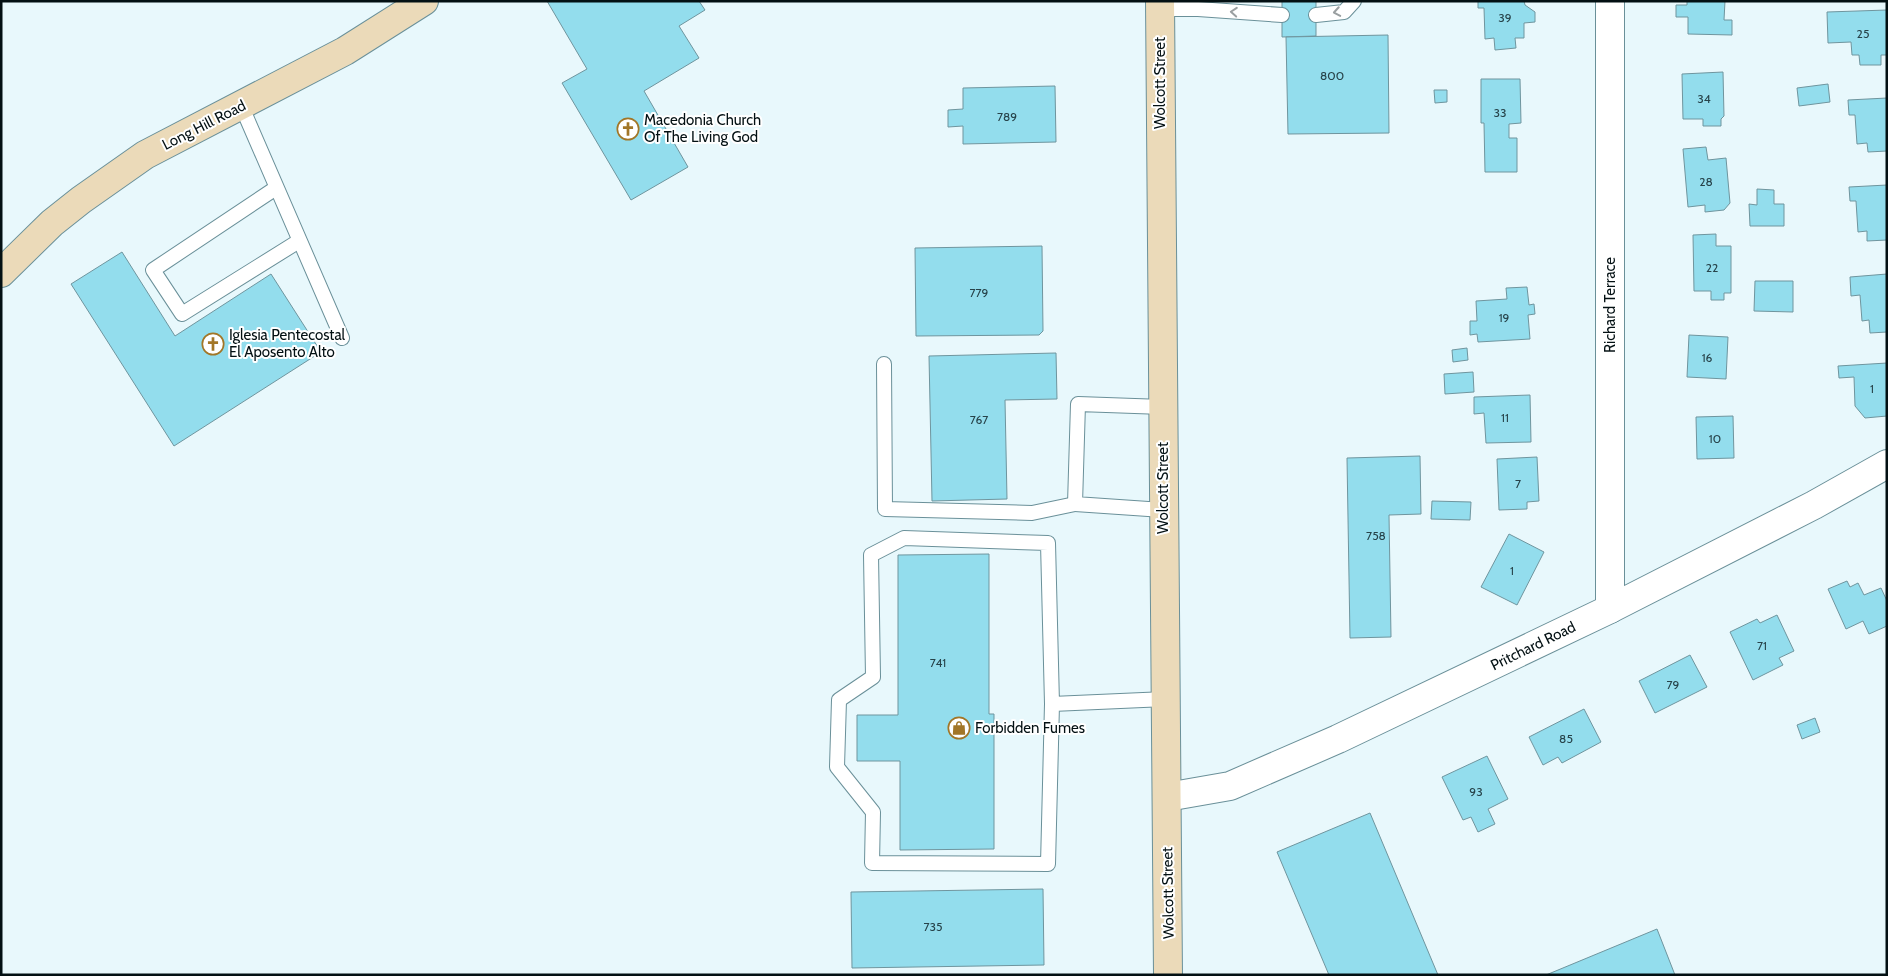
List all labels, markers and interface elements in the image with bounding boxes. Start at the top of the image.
one-way arrow [1229,6,1237,17]
one-way arrow [1333,7,1341,17]
house number: 39 [1498,10,1512,25]
house number: 25 [1857,26,1869,41]
street label: Wolcott Street [1151,37,1169,129]
house number: 800 [1320,68,1344,83]
house number: 34 [1697,91,1711,106]
street label: Long Hill Road [159,96,249,154]
house number: 33 [1494,105,1506,120]
house number: 789 [997,109,1017,124]
place label: Macedonia Church Of The Living God [644,111,761,146]
church icon: Macedonia Church Of The Living God [616,117,640,141]
house number: 28 [1699,174,1713,189]
street label: Richard Terrace [1601,257,1619,353]
house number: 22 [1706,260,1718,275]
house number: 779 [970,285,989,300]
house number: 19 [1499,310,1510,325]
place label: Iglesia Pentecostal El Aposento Alto [229,326,346,361]
church icon: Iglesia Pentecostal El Aposento Alto [201,332,225,356]
house number: 16 [1702,350,1713,365]
house number: 1 [1870,381,1874,396]
house number: 11 [1501,410,1509,425]
house number: 767 [970,412,988,427]
house number: 10 [1709,431,1721,446]
street label: Wolcott Street [1154,442,1172,534]
house number: 7 [1515,476,1521,491]
house number: 758 [1366,528,1386,543]
house number: 1 [1510,563,1514,578]
street label: Pritchard Road [1488,618,1578,674]
house number: 71 [1757,638,1767,653]
house number: 741 [930,655,946,670]
house number: 79 [1667,677,1680,692]
shop icon: Forbidden Fumes [947,716,971,740]
place label: Forbidden Fumes [975,719,1085,737]
house number: 85 [1559,731,1573,746]
house number: 93 [1469,784,1483,799]
street label: Wolcott Street [1158,847,1178,939]
house number: 735 [923,919,943,934]

